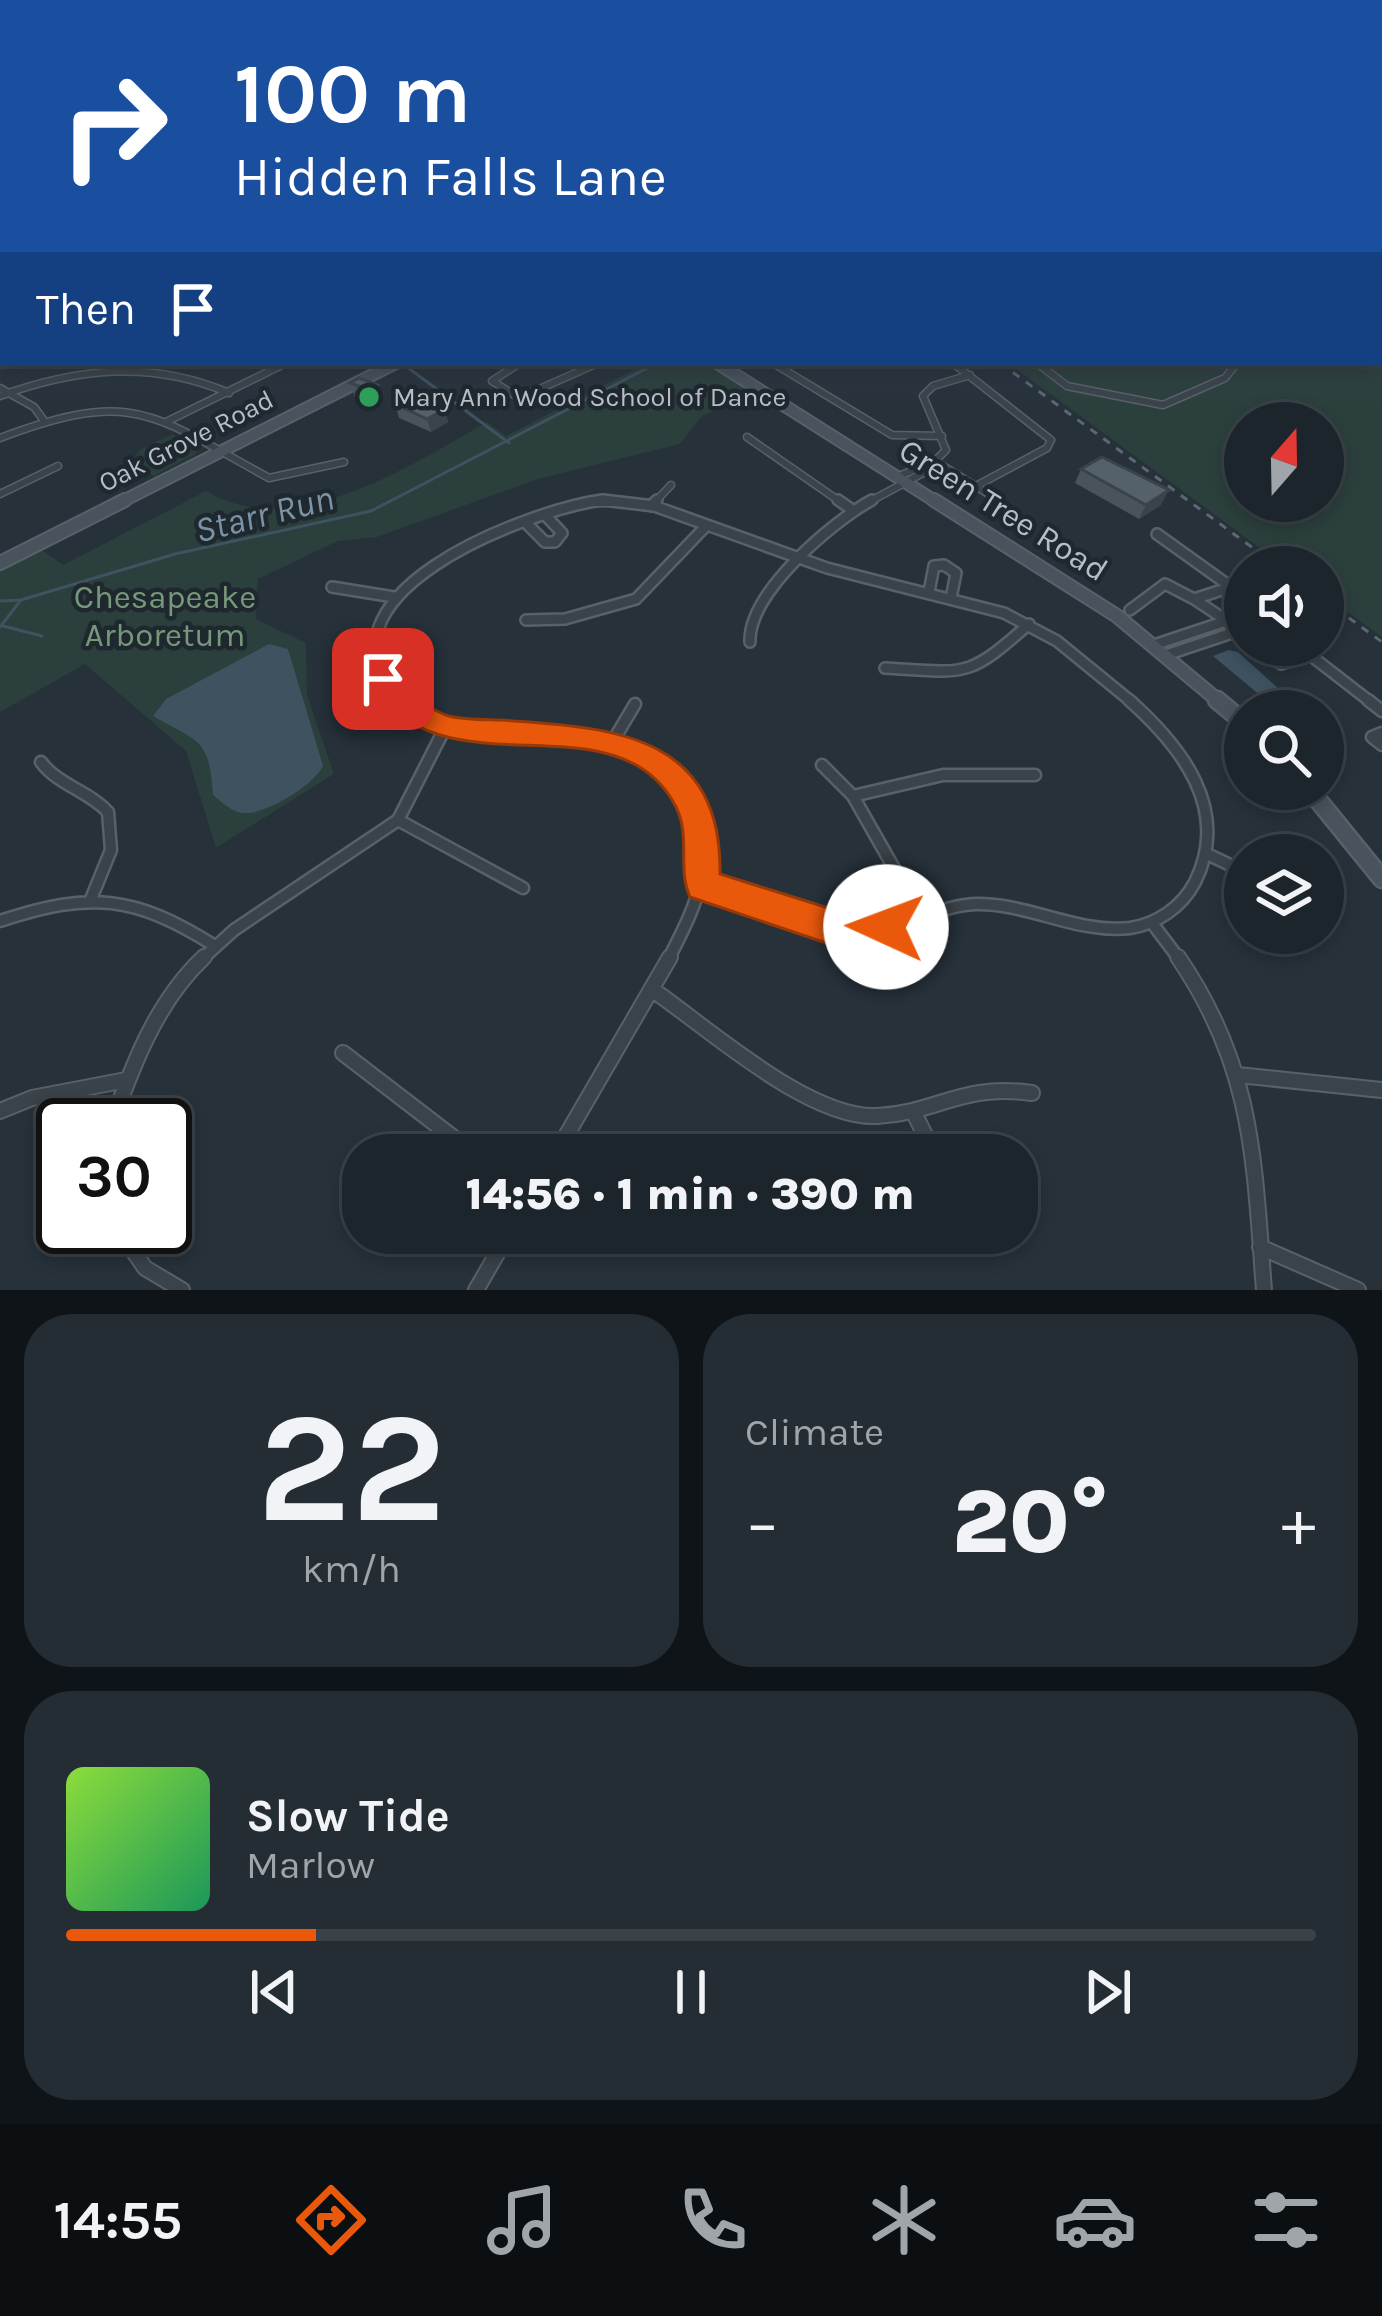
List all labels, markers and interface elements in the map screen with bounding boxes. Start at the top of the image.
text: 100 m [234,45,471,143]
icon: right [36,48,192,204]
text: Hidden Falls Lane [234,145,667,209]
icon: arrive [160,276,226,342]
text: Then [36,283,136,335]
place label: Mary Ann Wood School of Dance [393,381,786,413]
street label: Oak Grove Road [93,383,279,499]
marker: Mary Ann Wood School of Dance [356,384,382,410]
north arrow [1224,402,1344,522]
map controls [1224,402,1344,954]
street label: Green Tree Road [892,431,1115,589]
water label: Starr Run [191,476,338,551]
button: sound [1224,546,1344,666]
park label: Chesapeake Arboretum [74,578,256,654]
pin [332,628,434,730]
icon: arrive [350,646,416,712]
button: search [1224,690,1344,810]
button: layers [1224,834,1344,954]
position arrow [823,864,949,990]
speed limit sign: 30 [36,1098,192,1254]
text: 14:56 · 1 min · 390 m [465,1168,915,1220]
text: 22 [257,1377,446,1559]
text: Climate [745,1409,884,1455]
text: 20° [952,1469,1109,1575]
text: − [745,1484,780,1562]
text: + [1281,1484,1316,1562]
text: km/h [302,1546,401,1592]
text: Slow Tide [246,1790,450,1842]
text: Marlow [246,1842,375,1888]
icon: previous [241,1959,307,2025]
icon: pause [658,1959,724,2025]
icon: next [1075,1959,1141,2025]
icon: directions [289,2178,373,2262]
icon: music [480,2178,564,2262]
icon: phone [671,2178,755,2262]
icon: climate [862,2178,946,2262]
icon: car [1053,2178,1137,2262]
icon: filters [1244,2178,1328,2262]
text: 14:55 [54,2188,182,2252]

